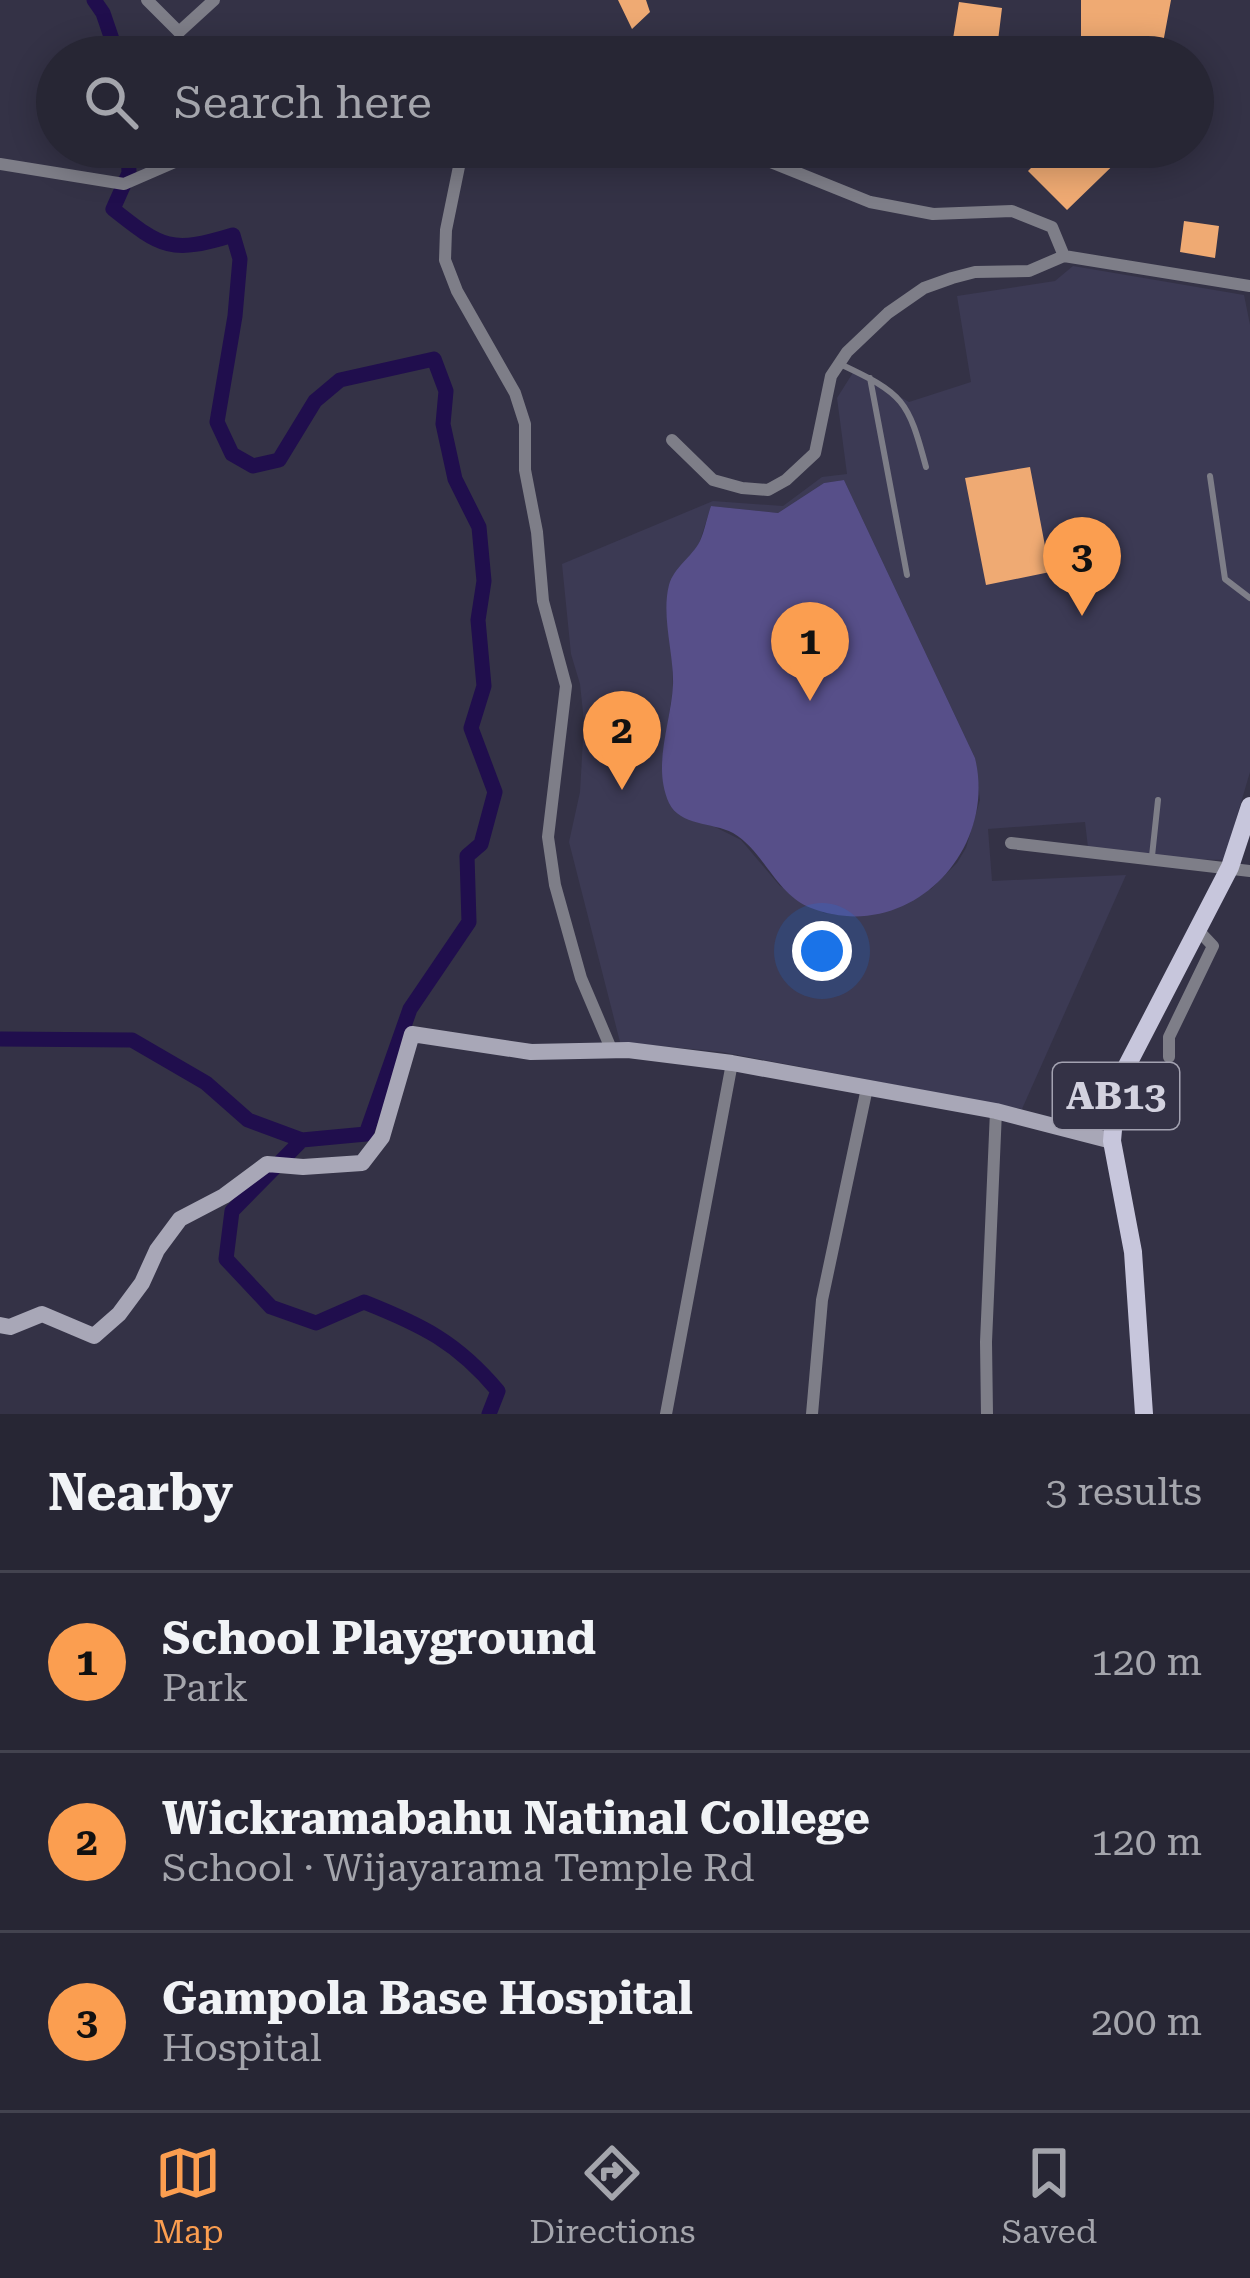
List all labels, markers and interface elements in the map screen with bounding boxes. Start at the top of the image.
search box [36,36,1214,168]
icon: search [78,69,144,135]
text: Search here [174,76,432,129]
pin: 3 [1043,517,1121,616]
pin: 1 [771,602,849,701]
pin: 2 [583,691,661,790]
your location [792,921,852,981]
road number: AB13 [1053,1063,1179,1129]
text: Nearby [48,1463,233,1522]
text: 3 results [1045,1469,1202,1515]
text: School Playground [162,1612,596,1665]
text: 1 [76,1639,98,1685]
text: 120 m [1091,1639,1202,1685]
text: Park [162,1665,248,1711]
text: Wickramabahu Natinal College [162,1792,870,1845]
text: 2 [76,1819,98,1865]
text: 120 m [1091,1819,1202,1865]
text: School · Wijayarama Temple Rd [162,1845,755,1891]
text: Gampola Base Hospital [162,1972,693,2025]
text: 3 [76,1999,98,2045]
text: 200 m [1091,1999,1202,2045]
text: Hospital [162,2025,322,2071]
tab: Map [153,2140,224,2251]
tab: Directions [529,2140,695,2251]
tab: Saved [1001,2140,1097,2251]

